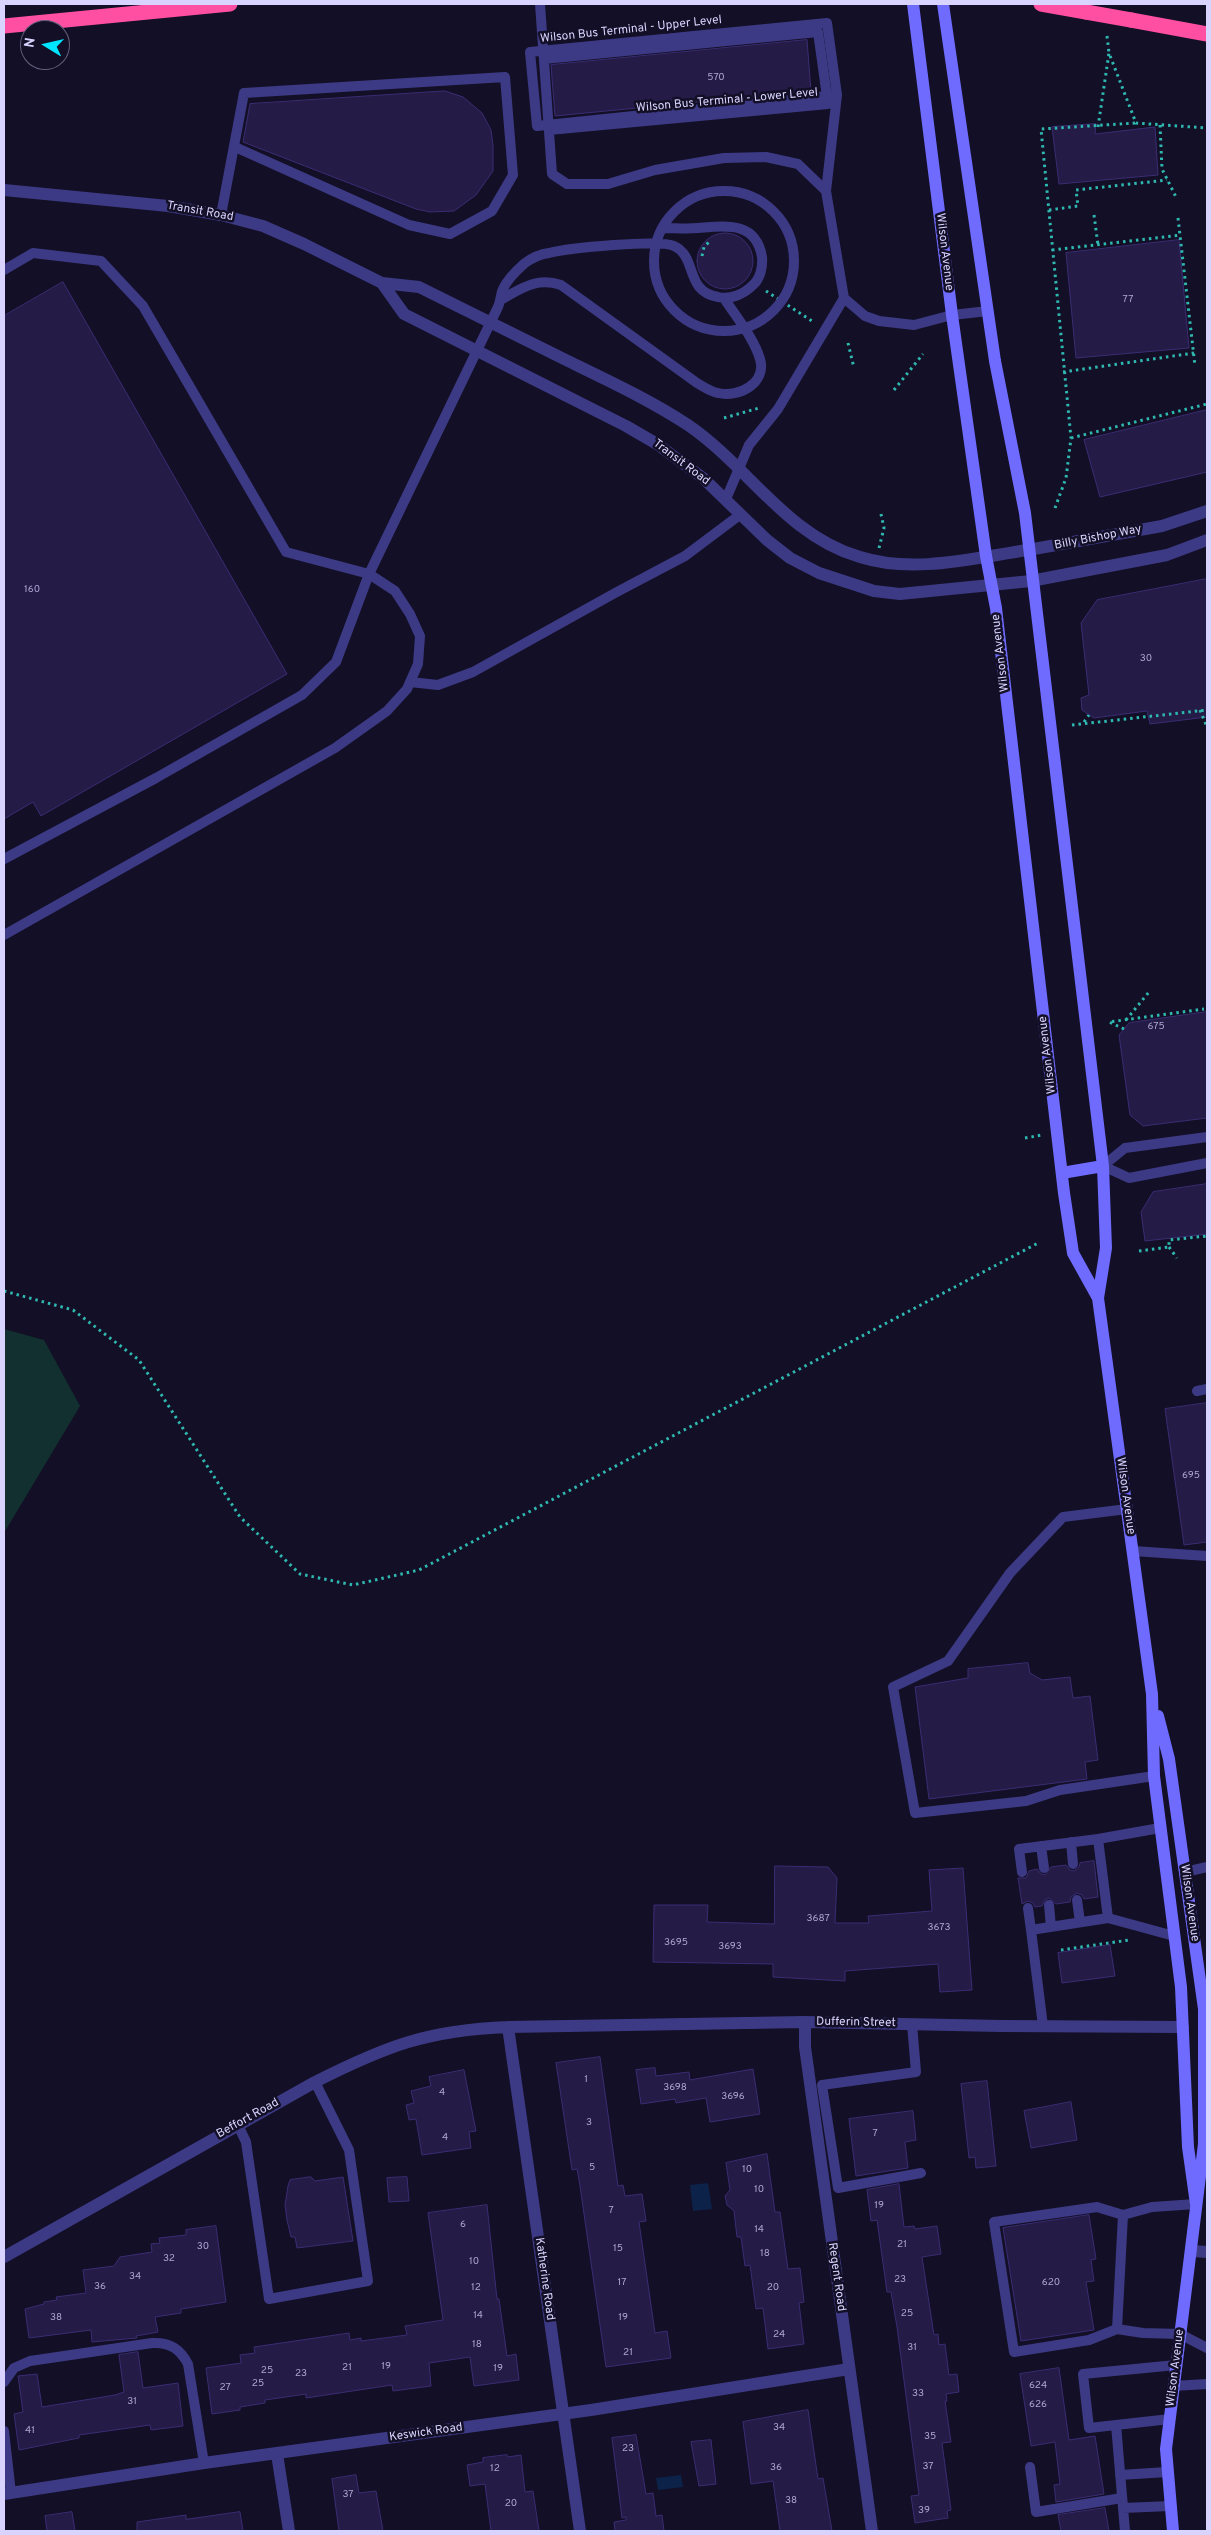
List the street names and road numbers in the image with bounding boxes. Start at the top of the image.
street label: Wilson Bus Terminal - Upper Level [539,13,723,47]
street label: Wilson Bus Terminal - Lower Level [635,86,819,116]
street label: Transit Road [166,199,234,225]
street label: Wilson Avenue [932,212,956,292]
street label: Transit Road [650,437,712,489]
street label: Billy Bishop Way [1053,522,1143,554]
street label: Wilson Avenue [989,613,1013,693]
street label: Wilson Avenue [1036,1015,1060,1095]
street label: Wilson Avenue [1112,1456,1138,1536]
street label: Wilson Avenue [1176,1863,1202,1943]
street label: Dufferin Street [816,2015,896,2031]
street label: Beffort Road [214,2096,282,2142]
street label: Katherine Road [531,2237,557,2321]
street label: Regent Road [824,2242,848,2312]
street label: Wilson Avenue [1164,2328,1188,2408]
street label: Keswick Road [388,2421,464,2445]

